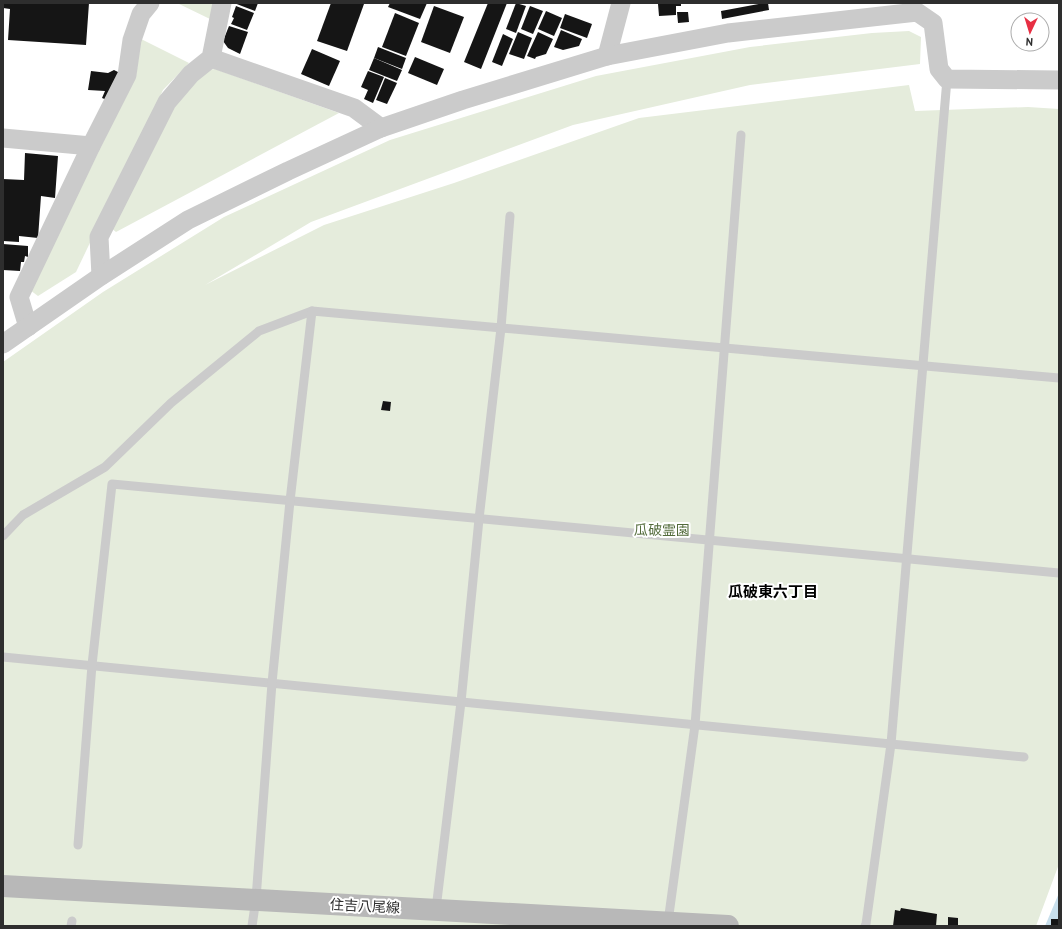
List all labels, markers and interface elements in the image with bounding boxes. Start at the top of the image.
north arrow [1010,12,1050,52]
text: N [1025,35,1033,49]
park label: 瓜破霊園 [634,521,690,539]
district label: 瓜破東六丁目 [728,582,818,601]
street label: 住吉八尾線 [330,895,400,917]

